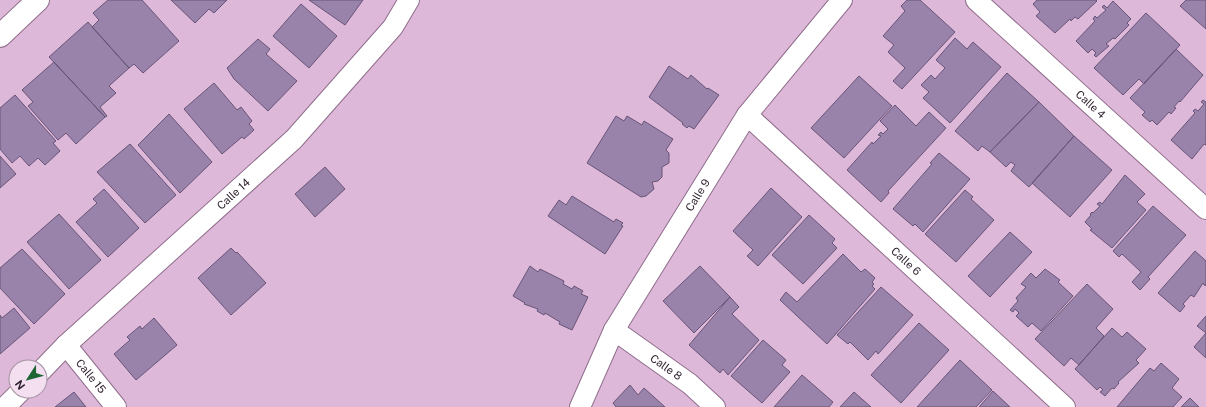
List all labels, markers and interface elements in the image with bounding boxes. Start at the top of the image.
street label: Calle 4 [1074,88,1108,121]
street label: Calle 14 [214,176,252,212]
street label: Calle 9 [683,177,712,213]
street label: Calle 6 [889,245,923,278]
street label: Calle 8 [648,352,684,382]
street label: Calle 15 [74,357,108,396]
north arrow [8,359,48,399]
text: N [13,378,27,392]

